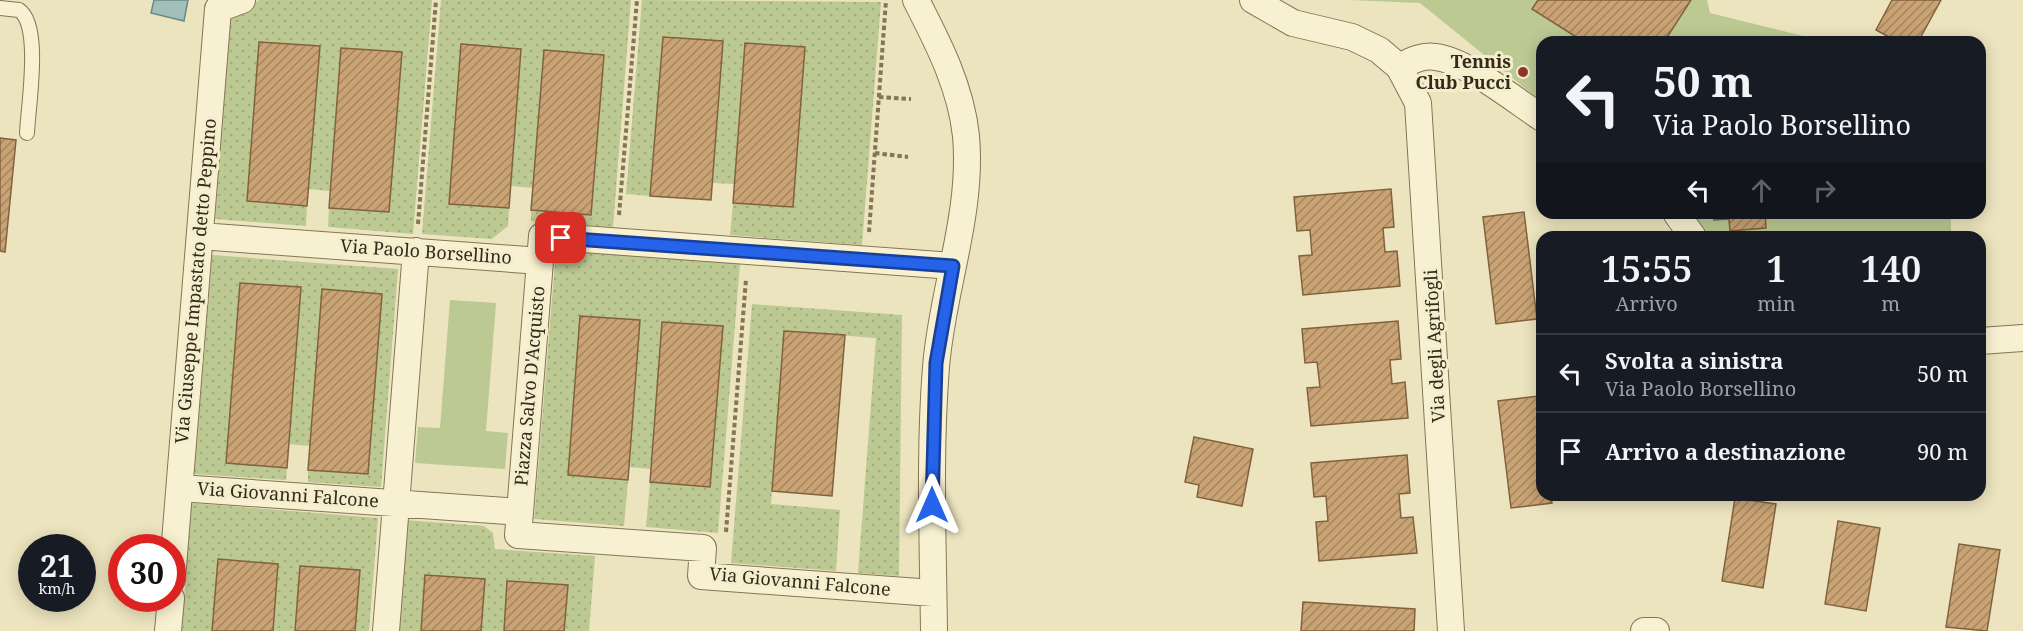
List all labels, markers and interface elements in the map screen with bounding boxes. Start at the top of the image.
place label: Tennis Club Pucci [1415,49,1512,94]
text: 50 m [1653,52,1753,109]
icon: left [1554,60,1632,138]
marker: Tennis Club Pucci [1516,65,1530,79]
text: Via Paolo Borsellino [1653,106,1911,143]
street label: Via Giuseppe Impastato detto Peppino [169,117,221,445]
icon: left [1682,174,1715,207]
icon: ahead [1745,174,1778,207]
icon: right [1808,174,1841,207]
pin [535,212,586,263]
icon: arrive [544,221,577,254]
street label: Via Paolo Borsellino [339,233,513,269]
text: 15:55 [1601,244,1693,293]
text: 1 [1766,244,1787,293]
text: 140 [1860,244,1921,293]
street label: Via degli Agrifogli [1418,269,1450,423]
street label: Piazza Salvo D'Acquisto [508,285,550,487]
text: Arrivo [1615,290,1678,317]
text: min [1757,290,1796,317]
text: m [1881,290,1900,317]
text: Svolta a sinistra [1605,345,1784,375]
icon: left [1554,357,1587,390]
text: 50 m [1917,358,1968,388]
text: Via Paolo Borsellino [1605,375,1796,402]
icon: arrive [1554,435,1587,468]
text: Arrivo a destinazione [1605,436,1846,466]
text: 90 m [1917,436,1968,466]
position arrow [900,473,964,537]
street label: Via Giovanni Falcone [196,476,380,512]
speed limit sign: 30 [108,534,186,612]
text: 21 [40,545,74,586]
street label: Via Giovanni Falcone [708,561,892,601]
text: km/h [39,578,75,598]

